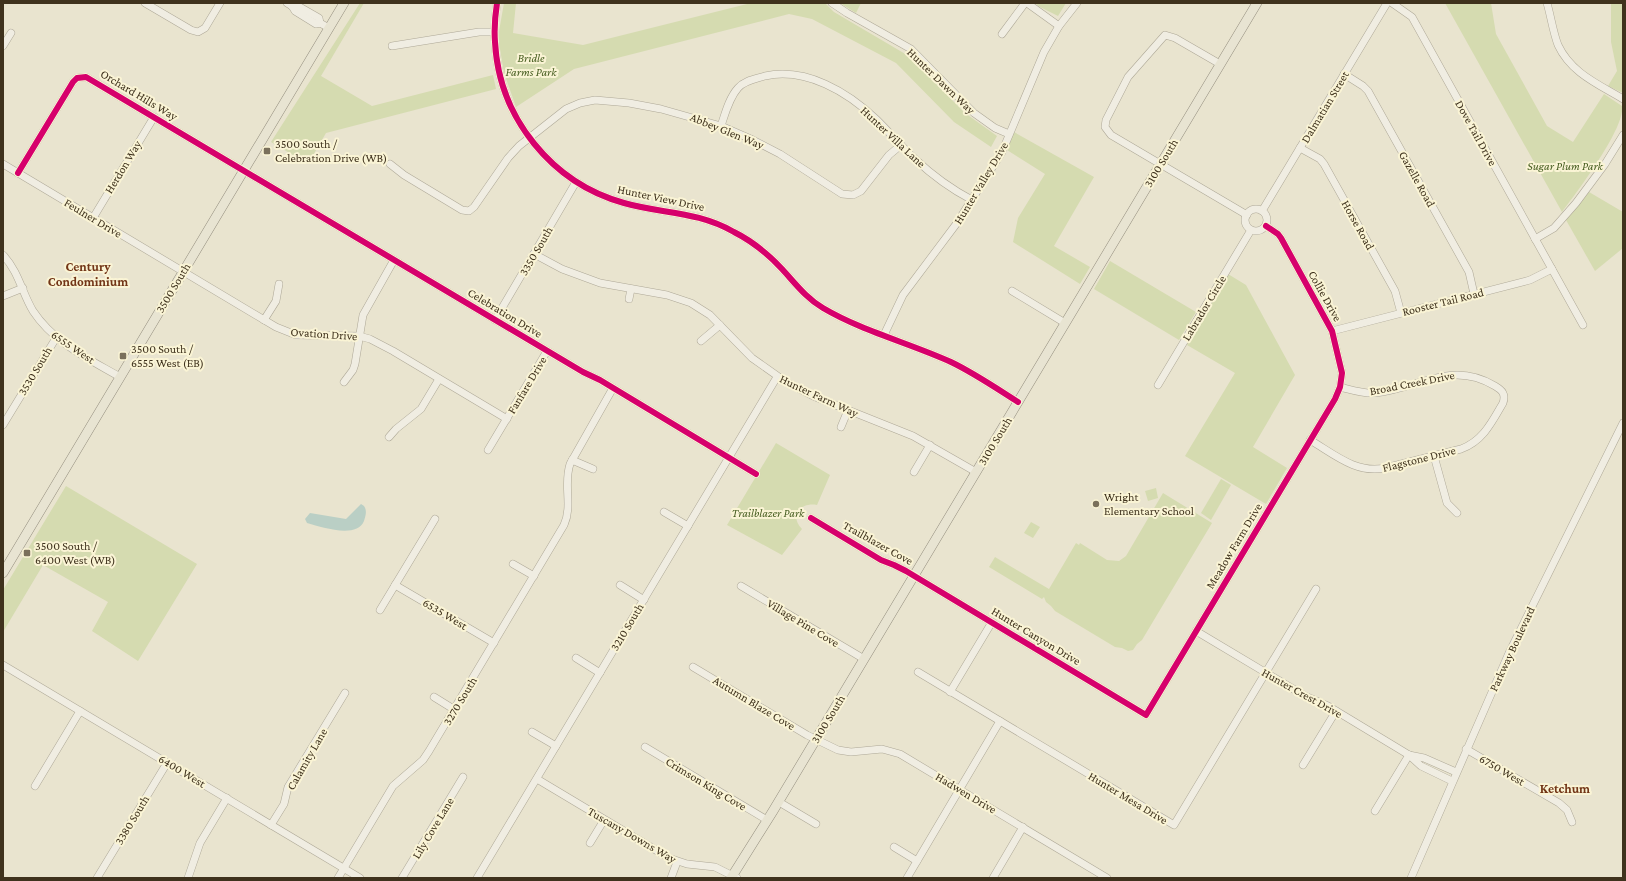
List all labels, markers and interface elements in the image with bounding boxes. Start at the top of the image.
street label: Hunter Dawn Way [904,45,978,117]
park label: Bridle Farms Park [506,51,557,79]
street label: Orchard Hills Way [98,67,180,124]
street label: Dalmatian Street [1298,68,1352,145]
street label: Dove Tail Drive [1452,98,1500,168]
street label: Hunter Villa Lane [858,103,928,171]
street label: Abbey Glen Way [688,110,766,152]
street label: 3100 South [1141,136,1181,190]
street label: Herdon Way [102,137,145,196]
place label: 3500 South / Celebration Drive (WB) [275,137,387,165]
street label: Hunter Valley Drive [951,139,1011,227]
marker: 3500 South / Celebration Drive (WB) [262,146,272,156]
street label: Gazelle Road [1396,149,1438,210]
park label: Sugar Plum Park [1527,159,1604,173]
street label: Hunter View Drive [616,182,706,214]
street label: Feulner Drive [62,195,124,241]
street label: Horse Road [1339,198,1378,253]
street label: 3350 South [516,223,556,278]
district label: Century Condominium [48,259,128,289]
street label: 3500 South [153,260,194,315]
street label: Collie Drive [1305,268,1345,324]
street label: Labrador Circle [1179,273,1229,343]
street label: Celebration Drive [465,285,545,341]
street label: Rooster Tail Road [1401,285,1486,319]
street label: Ovation Drive [290,325,358,343]
street label: 6555 West [49,327,98,367]
place label: 3500 South / 6555 West (EB) [131,342,204,370]
street label: 3530 South [15,344,55,398]
marker: 3500 South / 6555 West (EB) [118,351,128,361]
street label: Fanfare Drive [504,354,550,416]
street label: Broad Creek Drive [1368,368,1456,398]
street label: Hunter Farm Way [777,372,861,421]
street label: 3100 South [975,414,1015,468]
street label: Flagstone Drive [1381,443,1457,475]
place label: Wright Elementary School [1104,490,1194,518]
marker: Wright Elementary School [1091,499,1101,509]
street label: Meadow Farm Drive [1203,501,1265,591]
park label: Trailblazer Park [732,506,805,520]
street label: Trailblazer Cove [841,518,915,568]
place label: 3500 South / 6400 West (WB) [35,539,116,567]
marker: 3500 South / 6400 West (WB) [22,548,32,558]
street label: 6535 West [420,595,471,633]
street label: Village Pine Cove [764,596,842,650]
street label: 3210 South [607,600,647,653]
street label: Hunter Canyon Drive [989,604,1083,668]
street label: Parkway Boulevard [1486,604,1538,694]
street label: Hunter Crest Drive [1259,665,1345,721]
street label: Autumn Blaze Cove [710,673,798,733]
street label: 3270 South [440,674,480,728]
street label: 3100 South [808,692,848,746]
street label: Calamity Lane [284,726,330,792]
street label: 6400 West [156,751,209,791]
street label: 6750 West [1477,751,1528,789]
street label: Crimson King Cove [663,754,749,814]
street label: Hadwen Drive [933,769,999,817]
street label: Hunter Mesa Drive [1086,769,1170,827]
district label: Ketchum [1540,781,1590,796]
street label: 3380 South [112,792,152,847]
street label: Lily Cove Lane [409,795,457,861]
street label: Tuscany Downs Way [585,804,679,866]

